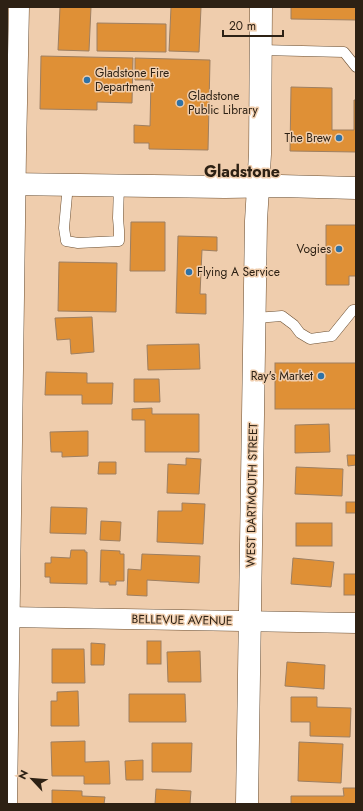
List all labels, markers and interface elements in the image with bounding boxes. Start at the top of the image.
scale bar [223,12,283,38]
text: 20 m [229,17,256,35]
place label: Gladstone Fire Department [95,64,169,96]
marker: Gladstone Fire Department [82,75,92,85]
place label: Gladstone Public Library [188,87,258,119]
marker: Gladstone Public Library [175,98,185,108]
place label: The Brew [285,129,332,147]
marker: The Brew [334,133,344,143]
district label: Gladstone [204,160,280,183]
place label: Vogies [297,240,331,258]
marker: Vogies [334,244,344,254]
place label: Flying A Service [197,263,280,281]
marker: Flying A Service [184,267,194,277]
place label: Ray's Market [251,367,313,385]
marker: Ray's Market [316,371,326,381]
street label: WEST DARTMOUTH STREET [242,422,262,567]
street label: BELLEVUE AVENUE [131,610,233,630]
north arrow [12,759,52,799]
text: N [14,767,32,782]

